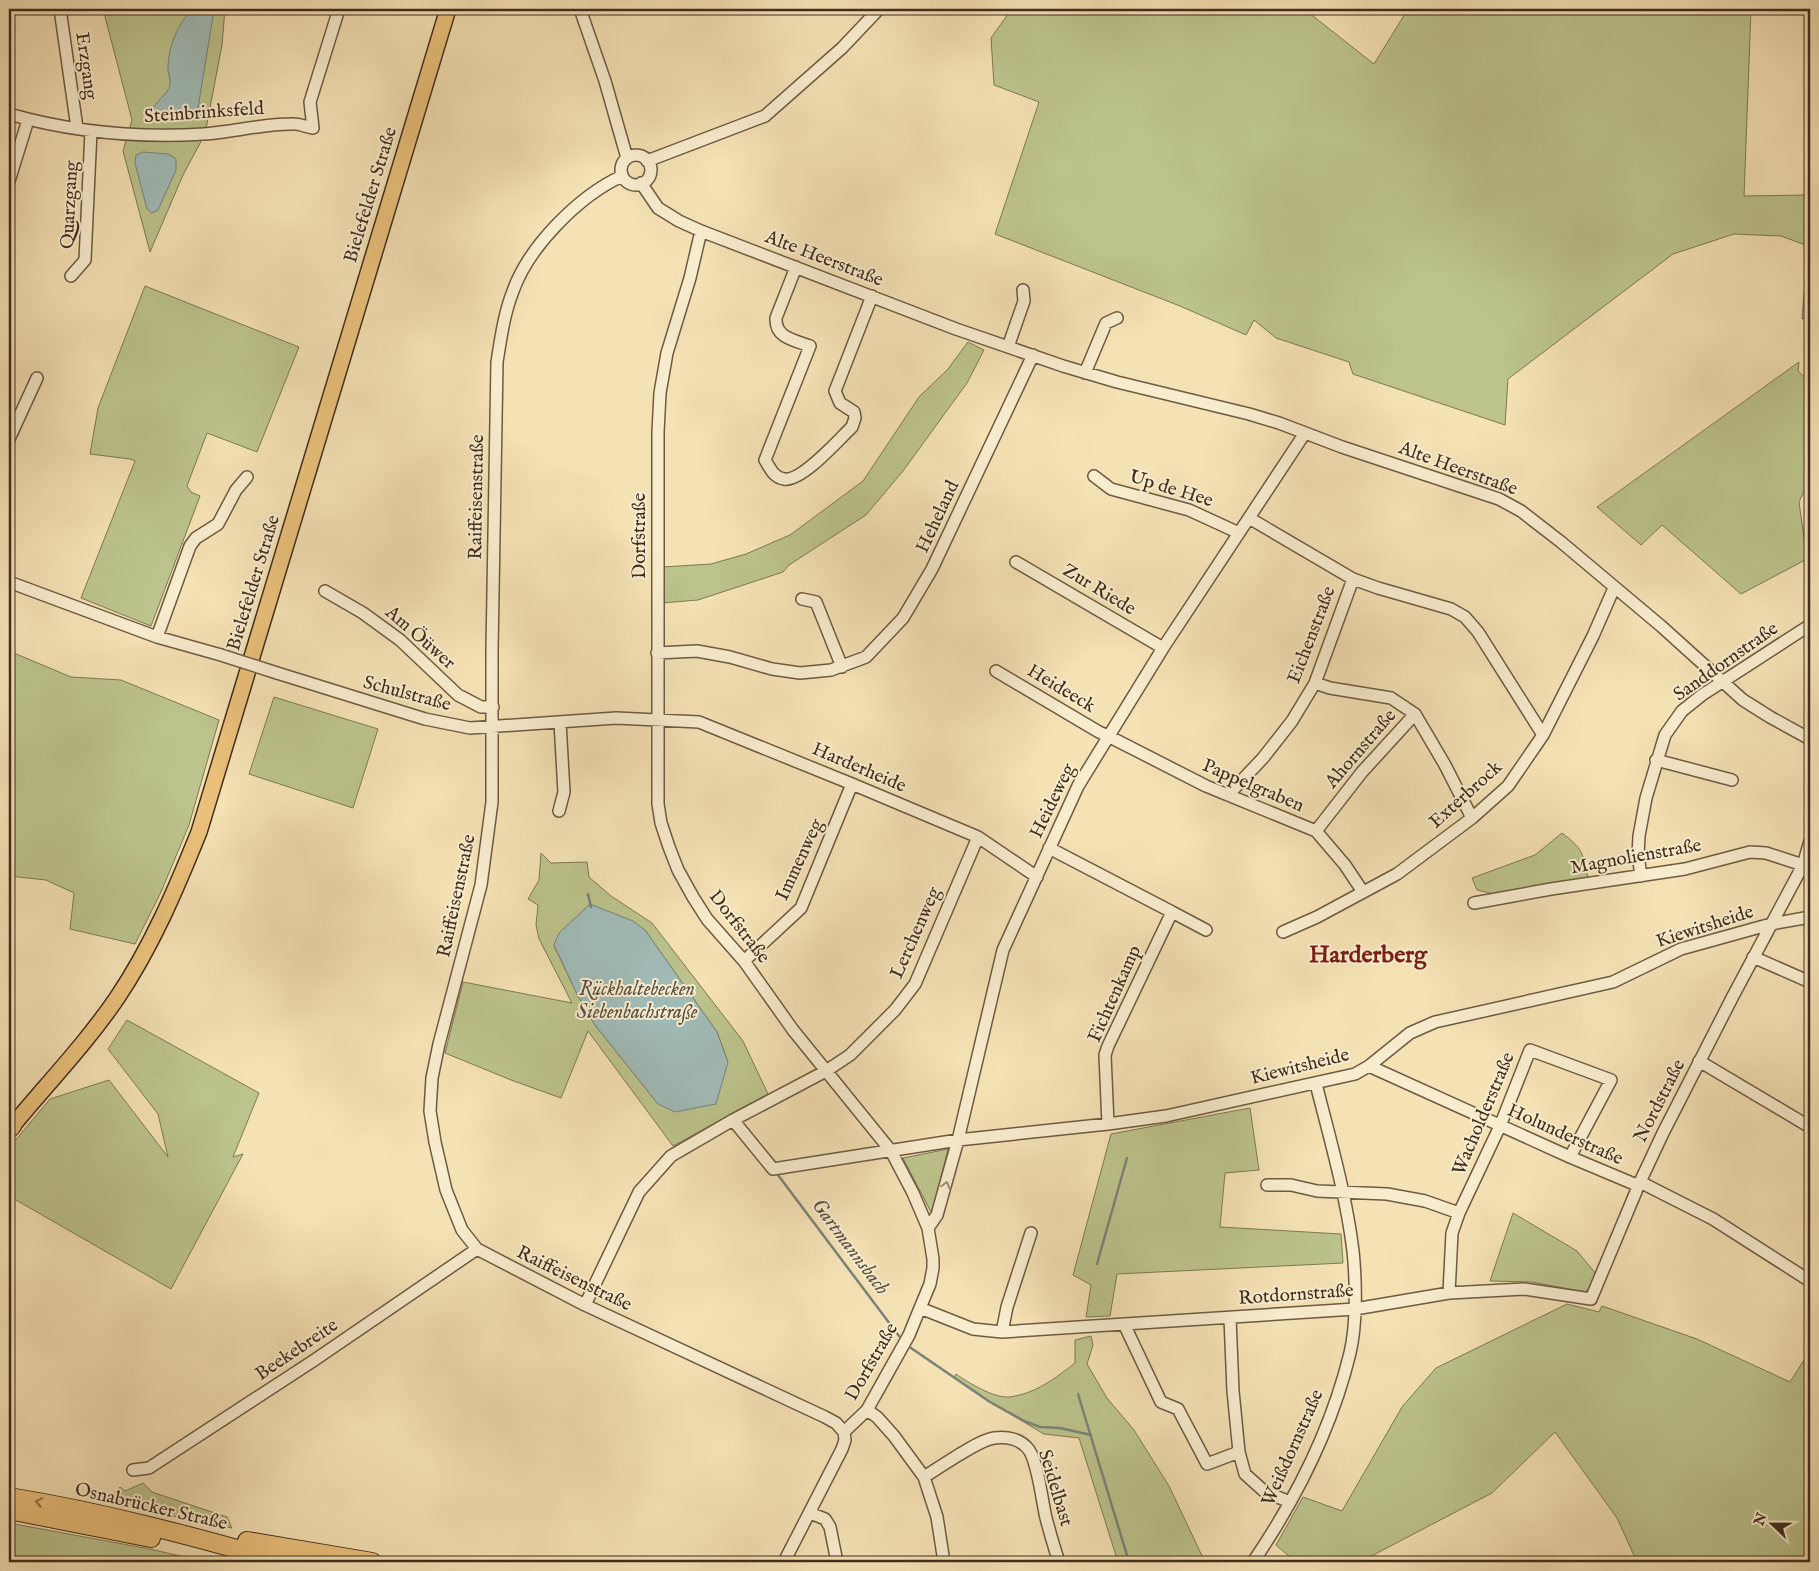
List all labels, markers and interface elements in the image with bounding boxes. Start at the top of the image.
street label: Erzgang [69,31,103,102]
street label: Steinbrinksfeld [143,97,266,129]
street label: Bielefelder Straße [339,124,403,266]
street label: Quarzgang [56,160,84,250]
street label: Alte Heerstraße [760,225,887,293]
street label: Raiffeisenstraße [464,434,490,560]
street label: Alte Heerstraße [1394,436,1521,502]
street label: Up de Hee [1126,465,1216,513]
street label: Heheland [911,476,966,557]
street label: Dorfstraße [628,493,652,579]
street label: Bielefelder Straße [222,512,286,654]
street label: Zur Riede [1058,559,1140,621]
street label: Eichenstraße [1282,583,1342,687]
street label: Am Öüwer [379,600,460,675]
street label: Sanddornstraße [1669,617,1783,707]
street label: Heideeck [1022,659,1100,719]
street label: Schulstraße [360,671,454,717]
street label: Ahornstraße [1319,704,1402,794]
street label: Harderheide [808,737,910,799]
street label: Pappelgraben [1199,754,1307,818]
street label: Exterbrock [1424,755,1508,834]
street label: Heideweg [1025,759,1082,842]
street label: Immenweg [771,815,830,905]
street label: Raiffeisenstraße [432,832,482,960]
street label: Magnolienstraße [1569,834,1704,880]
street label: Lerchenweg [885,883,947,982]
street label: Dorfstraße [703,886,775,969]
street label: Kiewitsheide [1653,900,1757,954]
district label: Harderberg [1309,940,1428,971]
street label: Fichtenkamp [1083,942,1147,1046]
water label: Rückhaltebecken Siebenbachstraße [577,977,698,1025]
street label: Kiewitsheide [1248,1043,1352,1091]
street label: Wacholderstraße [1447,1049,1521,1179]
street label: Nordstraße [1629,1055,1691,1147]
street label: Holunderstraße [1503,1099,1627,1171]
one-way arrow [940,1182,950,1190]
water label: Gartmannsbach [806,1194,895,1301]
street label: Raiffeisenstraße [512,1241,636,1317]
street label: Rotdornstraße [1238,1279,1355,1311]
street label: Beekebreite [251,1313,343,1386]
street label: Dorfstraße [840,1318,904,1405]
street label: Weißdornstraße [1257,1386,1330,1510]
street label: Seidelbast [1032,1447,1078,1530]
street label: Osnabrücker Straße [72,1478,230,1536]
one-way arrow [35,1498,43,1508]
north arrow [1746,1498,1796,1548]
text: N [1750,1511,1771,1529]

